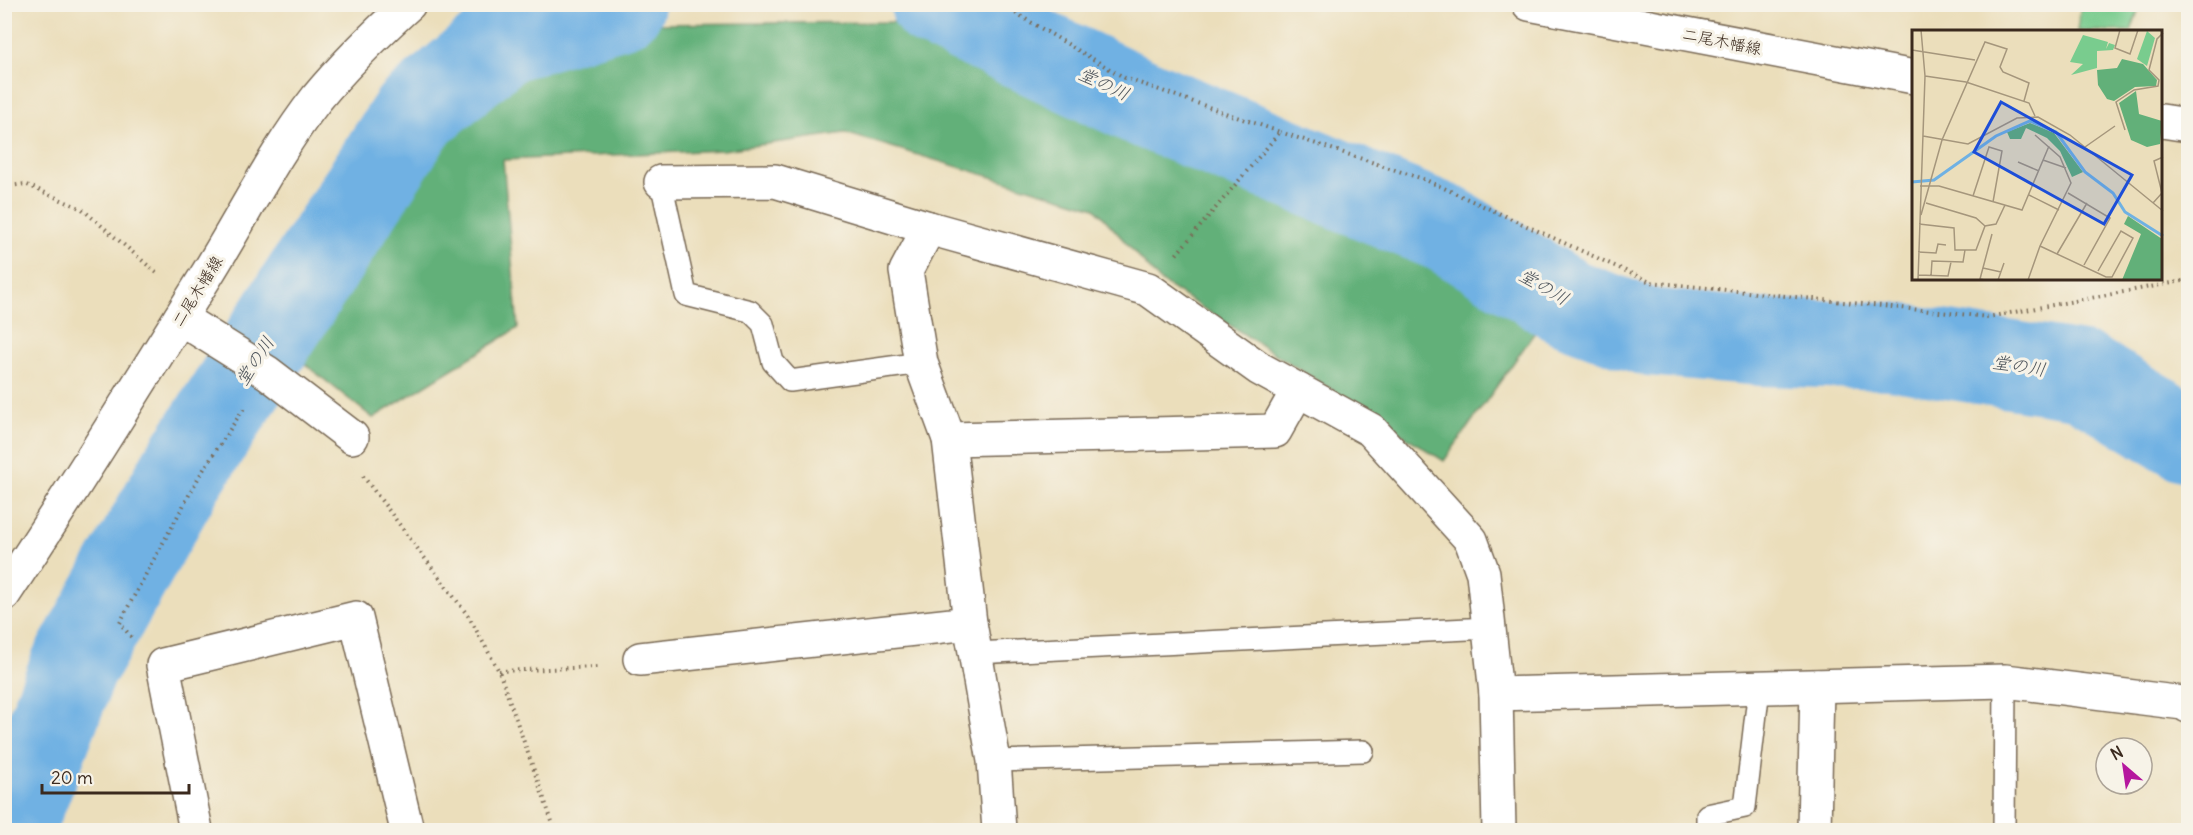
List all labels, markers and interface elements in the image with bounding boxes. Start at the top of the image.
street label: 二尾木幡線 [1681,24,1763,58]
inset map [1912,30,2163,280]
water label: 堂の川 [1075,62,1134,105]
street label: 二尾木幡線 [167,252,227,330]
water label: 堂の川 [1515,263,1573,310]
water label: 堂の川 [230,332,279,390]
water label: 堂の川 [1991,350,2048,381]
north arrow [2094,736,2154,796]
text: N [2107,741,2126,764]
scale bar [42,757,189,795]
text: 20 m [51,766,93,789]

